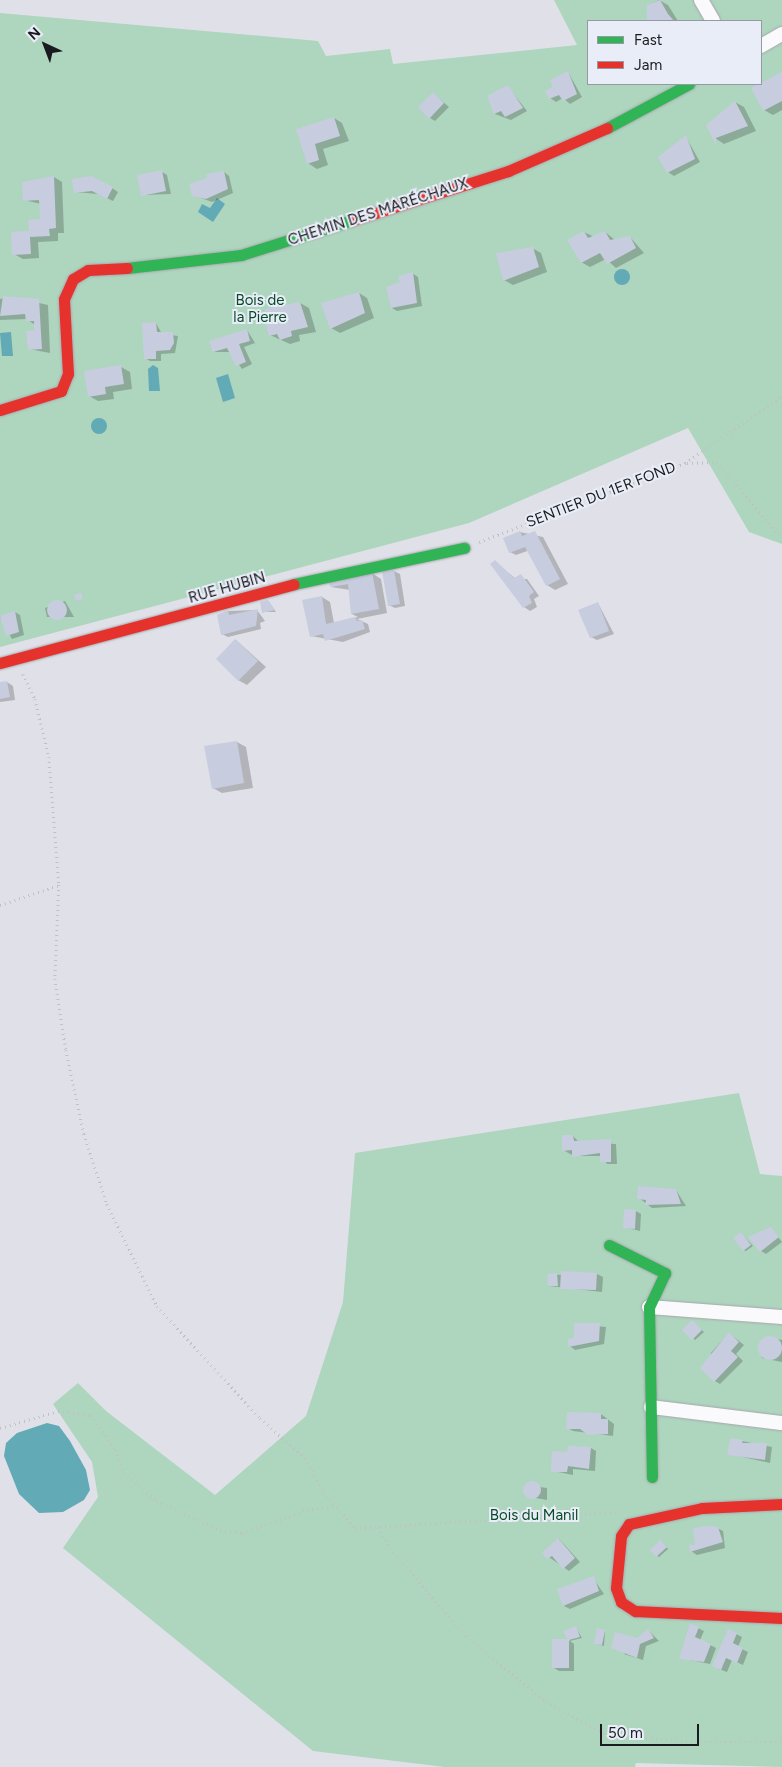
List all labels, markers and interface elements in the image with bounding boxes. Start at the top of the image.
north arrow [20,20,70,70]
legend [587,20,762,85]
text: N [25,24,44,44]
text: Fast [634,31,662,49]
text: Jam [634,56,662,74]
street label: CHEMIN DES MARÉCHAUX [286,174,470,250]
park label: Bois de la Pierre [233,291,287,326]
street label: SENTIER DU 1ER FOND [524,458,678,532]
street label: RUE HUBIN [186,568,268,608]
park label: Bois du Manil [490,1507,578,1525]
scale bar [602,1714,701,1746]
text: 50 m [608,1724,643,1742]

